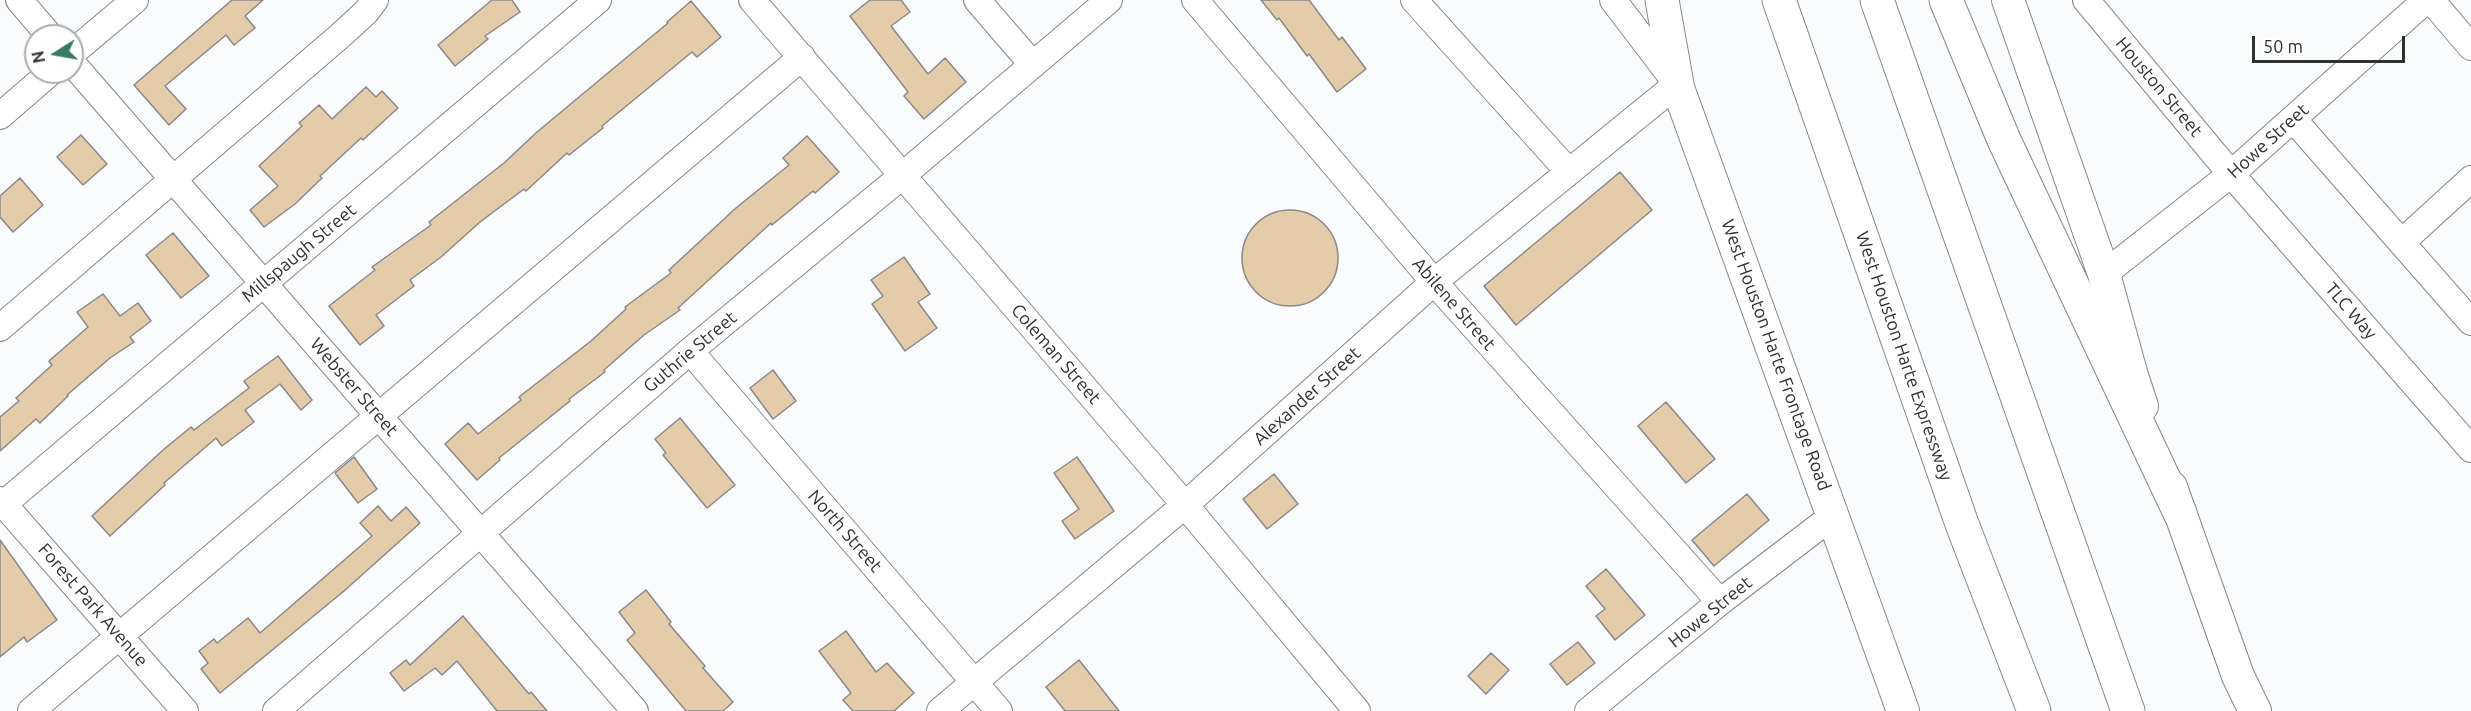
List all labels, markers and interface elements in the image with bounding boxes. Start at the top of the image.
north arrow [24,24,84,84]
scale bar [2255,24,2408,62]
street label: Houston Street [2111,33,2207,141]
text: 50 m [2263,36,2303,56]
text: N [28,49,48,65]
street label: Howe Street [2223,99,2313,183]
street label: Millspaugh Street [238,199,360,307]
street label: West Houston Harte Frontage Road [1717,216,1835,494]
street label: West Houston Harte Expressway [1851,228,1957,484]
street label: Abilene Street [1408,253,1500,355]
street label: TLC Way [2321,278,2381,344]
street label: Coleman Street [1007,300,1105,408]
street label: Guthrie Street [639,307,741,397]
street label: Webster Street [306,334,402,440]
street label: Alexander Street [1249,342,1365,450]
street label: North Street [803,485,887,577]
street label: Forest Park Avenue [34,539,152,671]
street label: Howe Street [1664,572,1756,652]

